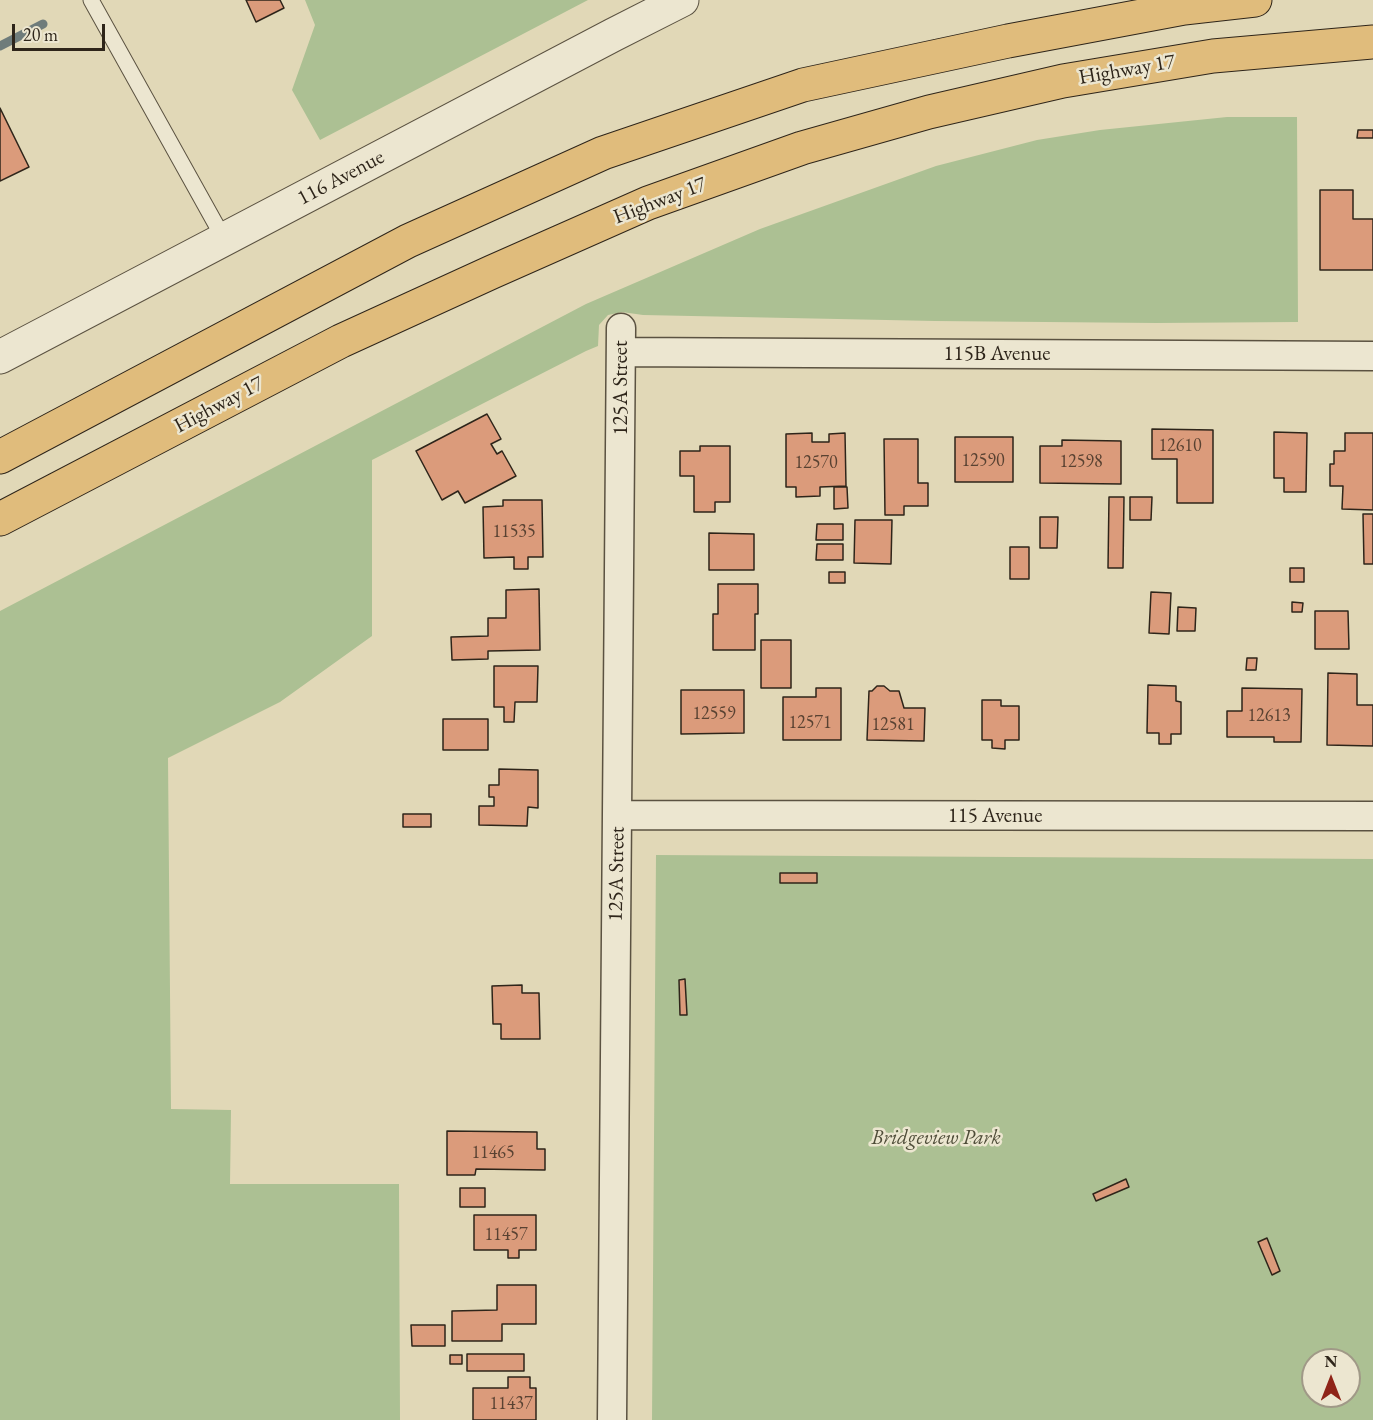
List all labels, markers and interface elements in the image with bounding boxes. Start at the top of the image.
scale bar [15,12,108,50]
text: 20 m [23,23,58,46]
street label: Highway 17 [1077,49,1177,91]
street label: 116 Avenue [293,145,389,211]
street label: Highway 17 [610,172,710,230]
street label: 125A Street [608,340,634,436]
street label: 115B Avenue [943,341,1051,367]
street label: Highway 17 [170,371,268,439]
house number: 12610 [1158,435,1202,457]
house number: 12590 [961,450,1005,472]
house number: 12598 [1059,451,1103,473]
house number: 12570 [794,452,838,474]
house number: 11535 [492,521,536,543]
house number: 12559 [692,703,736,725]
house number: 12613 [1247,705,1291,727]
house number: 12571 [788,712,832,734]
house number: 12581 [871,714,915,736]
street label: 115 Avenue [948,803,1042,829]
street label: 125A Street [604,826,630,922]
park label: Bridgeview Park [871,1125,1001,1151]
house number: 11465 [471,1142,515,1164]
house number: 11457 [484,1224,528,1246]
north arrow [1301,1348,1361,1408]
text: N [1325,1351,1337,1372]
house number: 11437 [489,1393,533,1415]

